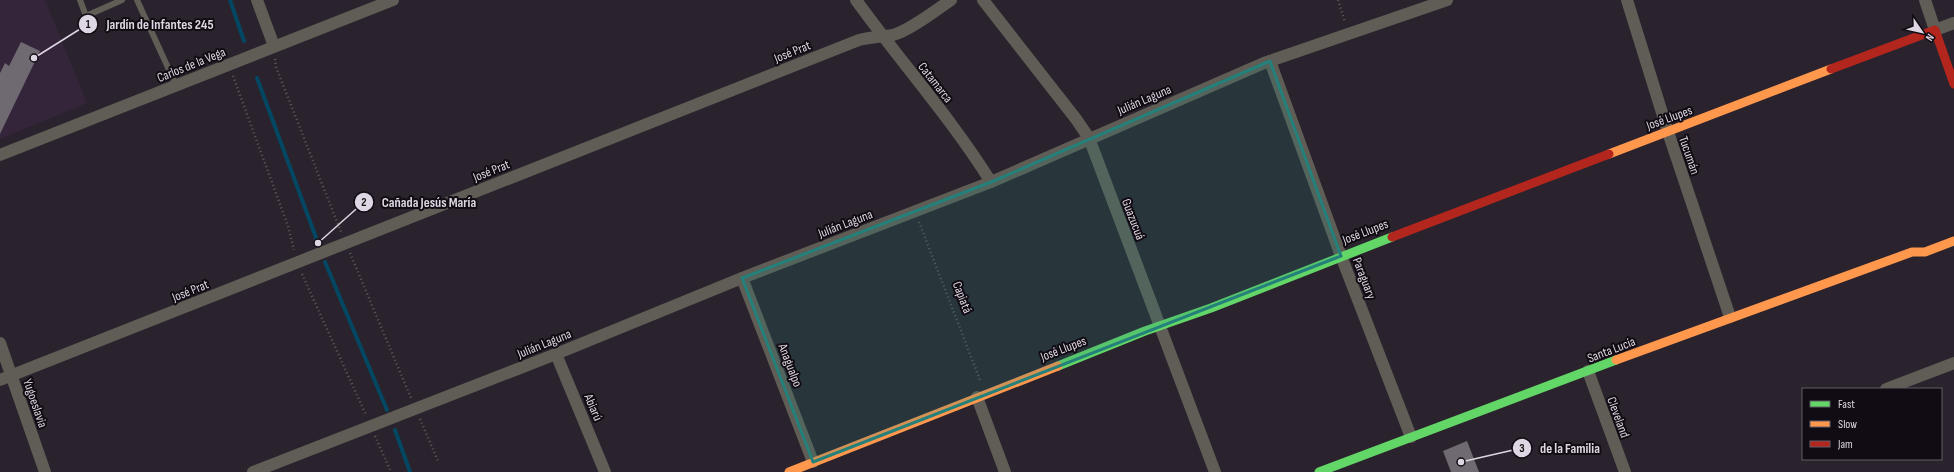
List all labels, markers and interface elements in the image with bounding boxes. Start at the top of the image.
callout: Jardín de Infantes 245 [78,11,221,37]
north arrow [1902,12,1942,52]
text: Jardín de Infantes 245 [105,16,214,33]
text: 1 [86,17,91,32]
text: N [1923,31,1937,43]
street label: José Prat [771,37,813,67]
street label: Carlos de la Vega [155,44,228,86]
street label: Catamarca [914,59,956,106]
street label: Julián Laguna [1114,81,1174,119]
street label: José Llupes [1643,102,1695,134]
street label: Tucumán [1675,134,1703,177]
street label: José Prat [470,156,512,186]
callout: Cañada Jesús María [354,189,484,215]
text: Cañada Jesús María [382,194,476,211]
text: 2 [361,195,367,210]
street label: Guazucuá [1118,197,1148,242]
street label: Julián Laguna [815,206,875,242]
street label: José Llupes [1339,216,1391,248]
street label: Paraguary [1349,255,1379,301]
street label: José Prat [169,276,211,306]
street label: Capiatá [949,279,975,316]
street label: Julián Laguna [514,326,574,362]
street label: José Llupes [1037,333,1089,365]
street label: Santa Lucía [1585,333,1638,366]
street label: Anagualpo [774,340,806,389]
street label: Yugoeslavia [19,377,51,430]
legend [1802,388,1942,460]
street label: Abiarú [580,391,606,423]
street label: Cleveland [1603,395,1633,440]
text: Fast [1838,397,1855,412]
text: Slow [1838,417,1857,432]
callout: de la Familia [1512,435,1608,461]
text: Jam [1837,437,1853,452]
text: de la Familia [1540,440,1600,457]
text: 3 [1519,441,1525,456]

